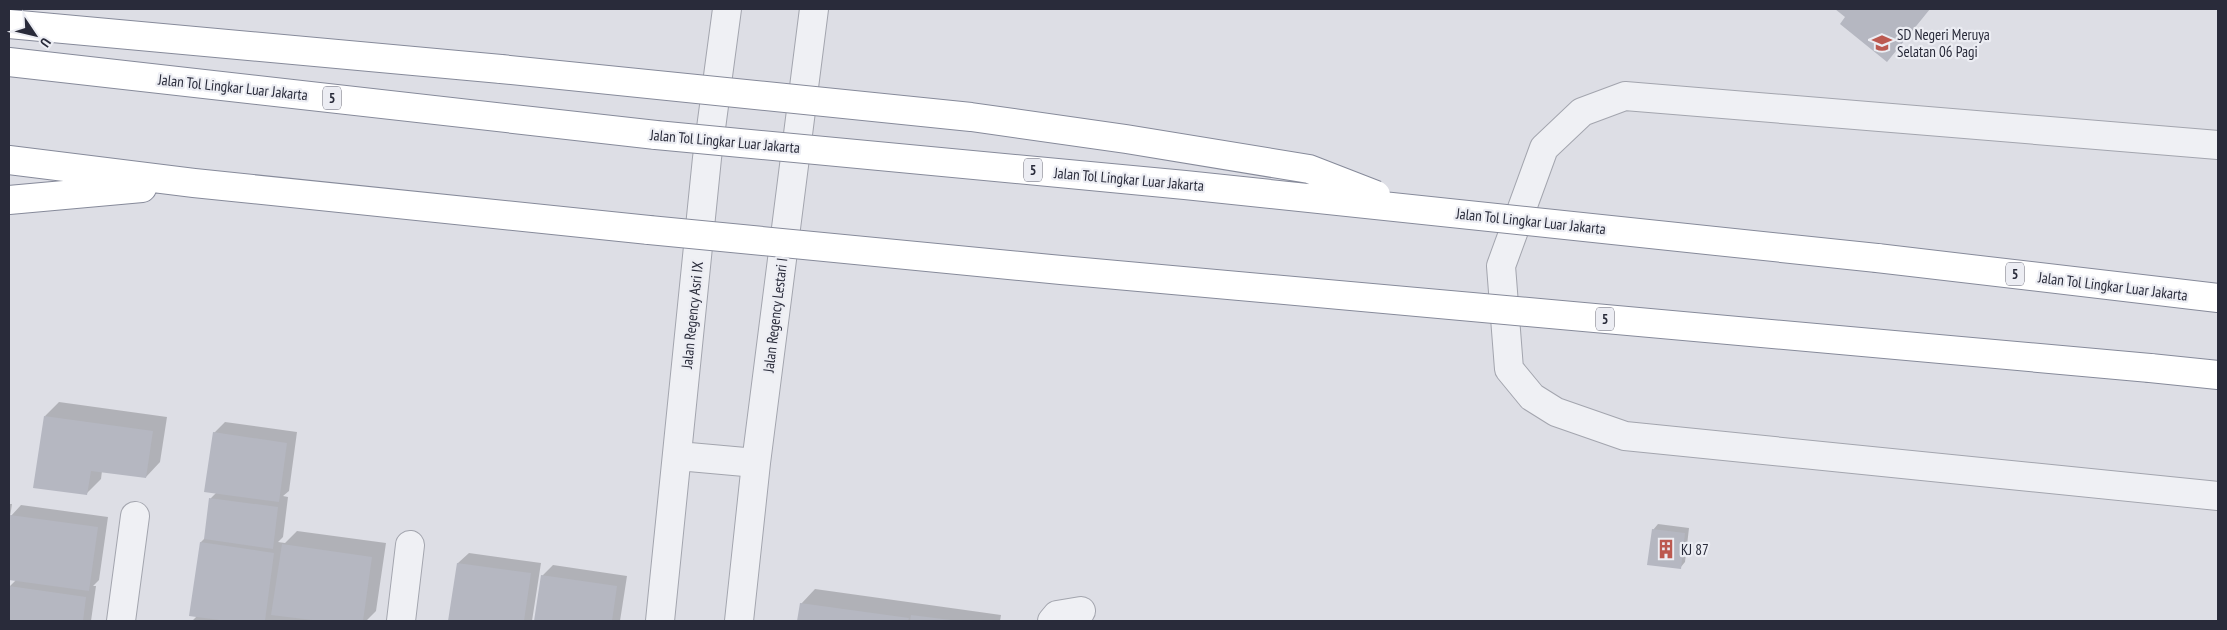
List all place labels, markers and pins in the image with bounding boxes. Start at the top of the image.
place label: SD Negeri Meruya Selatan 06 Pagi [1897,25,1990,61]
school or university icon: SD Negeri Meruya Selatan 06 Pagi [1871,32,1893,54]
building icon: KJ 87 [1655,538,1677,560]
place label: KJ 87 [1681,540,1709,559]

